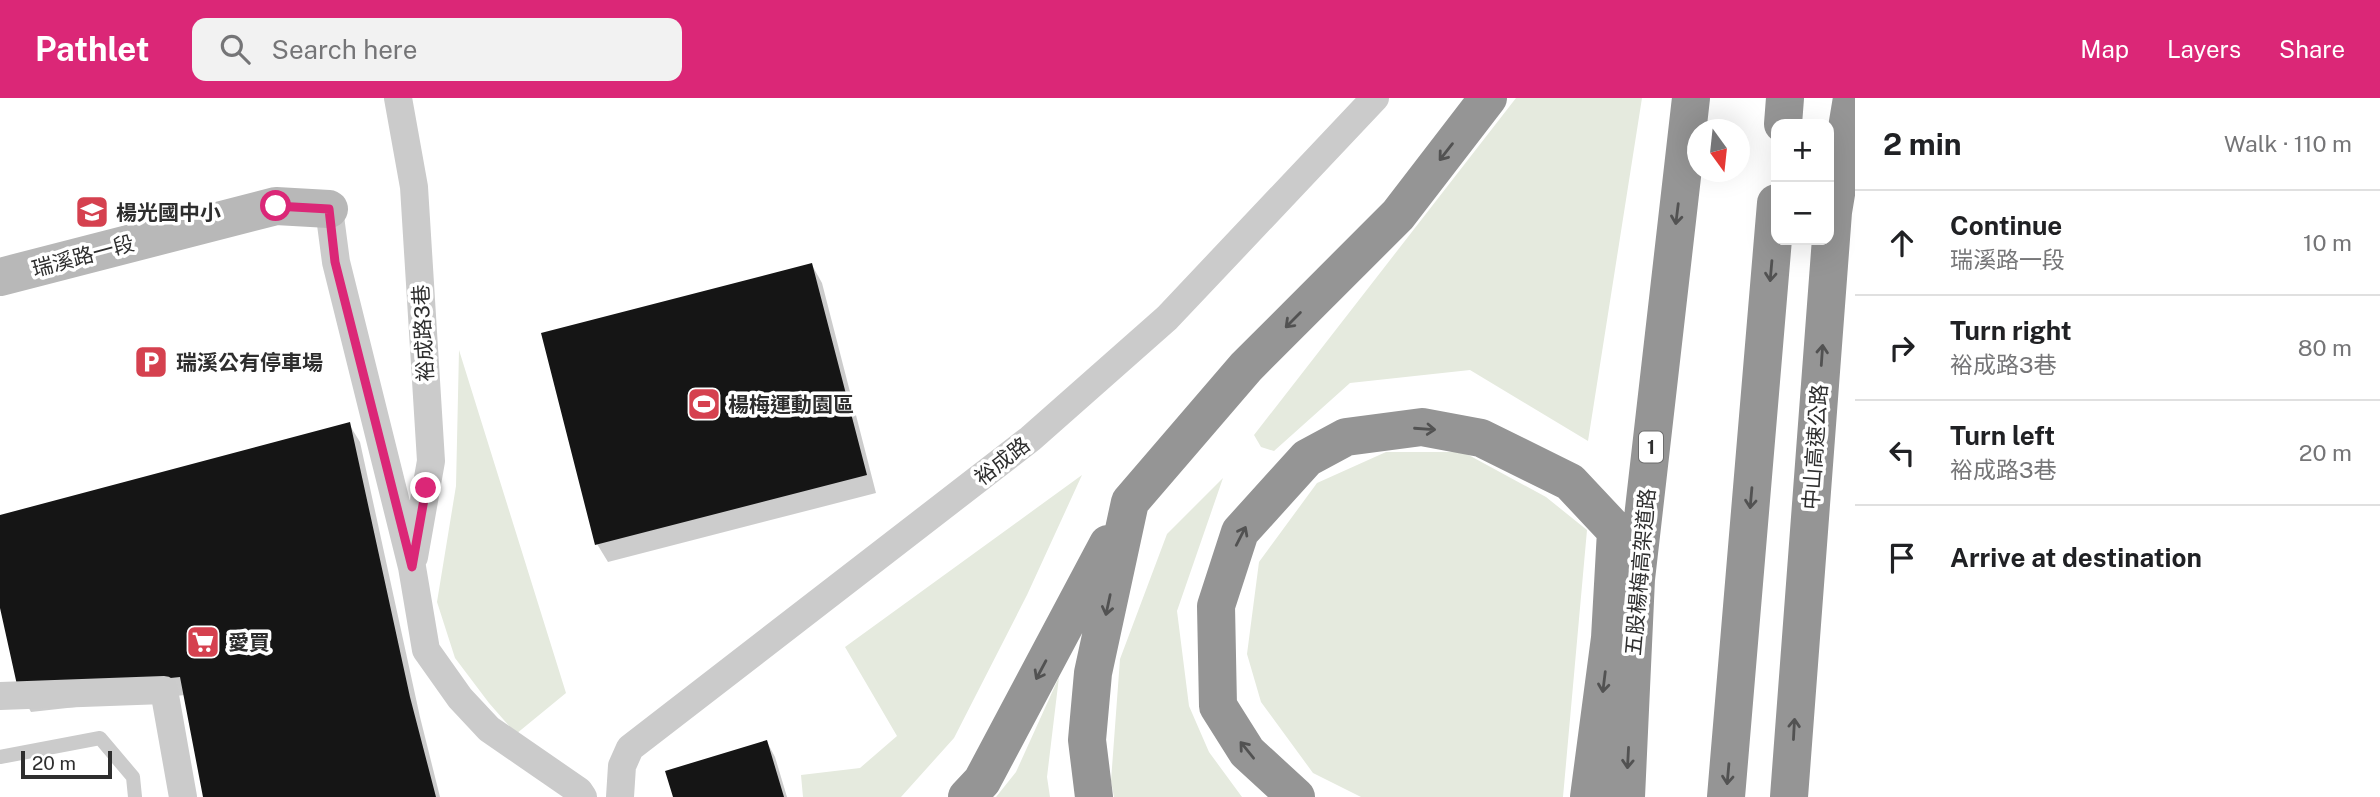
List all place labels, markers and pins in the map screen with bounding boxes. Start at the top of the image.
school or university icon: 楊光國中小 [73,193,111,231]
place label: 楊光國中小 [116,200,221,225]
parking icon: 瑞溪公有停車場 [132,343,170,381]
place label: 瑞溪公有停車場 [176,350,323,375]
sports icon: 楊梅運動園區 [685,385,723,423]
place label: 楊梅運動園區 [728,392,854,417]
supermarket icon: 愛買 [184,623,222,661]
place label: 愛買 [228,630,270,655]

